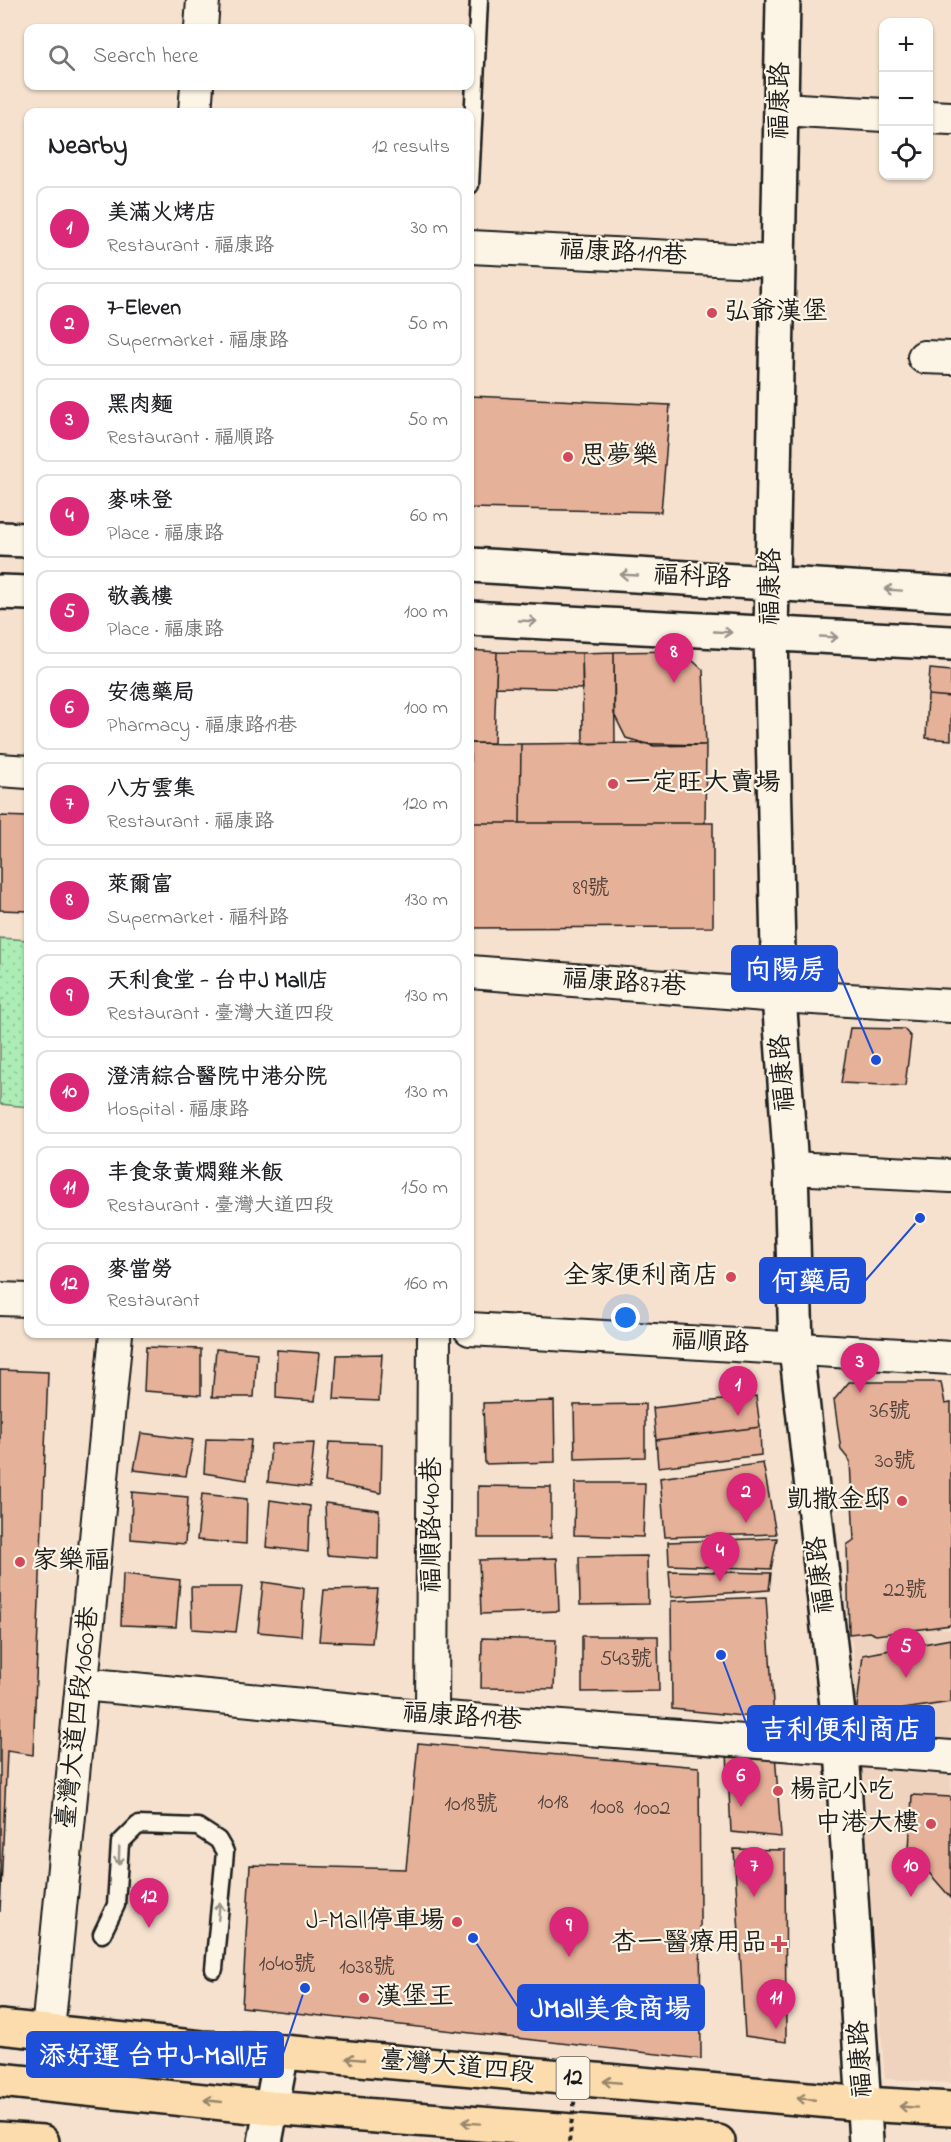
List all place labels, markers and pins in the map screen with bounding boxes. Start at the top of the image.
place label: 弘爺漢堡 [724,294,828,332]
marker: 弘爺漢堡 [705,306,719,320]
place label: 思夢樂 [580,438,658,476]
marker: 思夢樂 [561,450,575,464]
pin: 8 [654,634,694,683]
place label: 一定旺大賣場 [625,765,781,803]
marker: 一定旺大賣場 [606,777,620,791]
callout: 向陽房 [732,946,837,991]
place label: 全家便利商店 [563,1258,719,1296]
callout: 何藥局 [760,1258,865,1303]
marker: 全家便利商店 [724,1270,738,1284]
pin: 3 [840,1344,880,1393]
pin: 1 [718,1366,758,1416]
pin: 2 [726,1474,766,1523]
place label: 凱撒金邸 [786,1482,890,1520]
marker: 凱撒金邸 [895,1494,909,1508]
pin: 4 [700,1532,740,1582]
place label: 家樂福 [32,1543,110,1581]
marker: 家樂福 [13,1555,27,1569]
pin: 5 [886,1628,926,1678]
callout: 吉利便利商店 [748,1706,934,1751]
pin: 6 [722,1758,760,1807]
place label: 楊記小吃 [790,1772,894,1810]
marker: 楊記小吃 [771,1784,785,1798]
place label: 中港大樓 [815,1805,919,1843]
marker: 中港大樓 [924,1817,938,1831]
pin: 7 [734,1848,774,1897]
pin: 10 [892,1848,930,1897]
pin: 12 [130,1878,168,1928]
place label: J-Mall停車場 [306,1903,445,1941]
pin: 9 [550,1908,588,1957]
marker: J-Mall停車場 [450,1915,464,1929]
place label: 杏一醫療用品 [611,1925,767,1963]
marker: 杏一醫療用品 [772,1937,786,1951]
place label: 漢堡王 [376,1979,454,2017]
pin: 11 [756,1980,796,2029]
callout: JMall美食商場 [518,1985,704,2030]
marker: 漢堡王 [357,1991,371,2005]
callout: 添好運 台中J-Mall店 [27,2032,283,2077]

